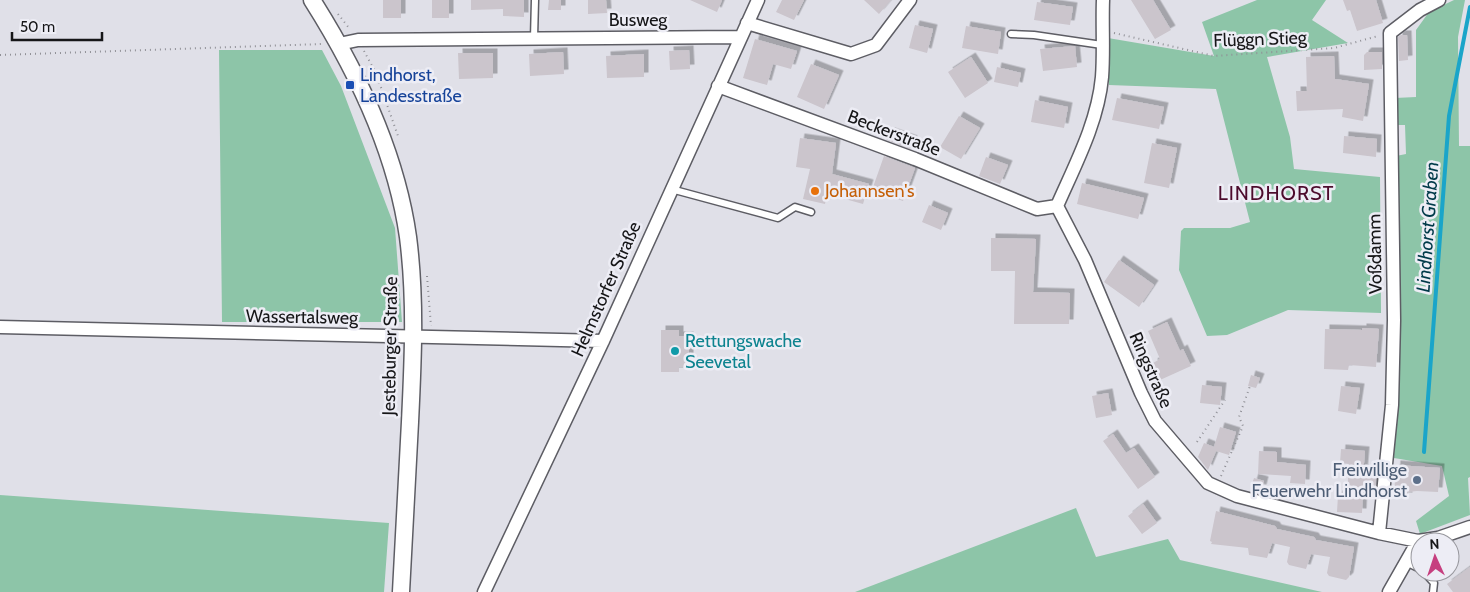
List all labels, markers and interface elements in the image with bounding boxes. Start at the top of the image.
street label: Busweg [609,9,668,31]
scale bar [12,10,102,42]
text: 50 m [20,18,55,36]
street label: Flüggn Stieg [1213,26,1308,52]
place label: Lindhorst, Landesstraße [360,64,462,107]
marker: Lindhorst, Landesstraße [344,79,356,91]
street label: Beckerstraße [844,105,944,161]
water label: Lindhorst Graben [1411,161,1444,293]
place label: Johannsen's [824,180,915,202]
district label: LINDHORST [1218,181,1334,205]
marker: Johannsen's [809,185,821,197]
street label: Voßdamm [1363,214,1387,294]
street label: Helmstorfer Straße [566,218,646,360]
street label: Jesteburger Straße [378,276,402,417]
street label: Wassertalsweg [246,305,359,329]
street label: Ringstraße [1125,329,1177,411]
place label: Rettungswache Seevetal [685,330,802,373]
marker: Rettungswache Seevetal [669,345,681,357]
place label: Freiwillige Feuerwehr Lindhorst [1251,459,1407,502]
marker: Freiwillige Feuerwehr Lindhorst [1411,474,1423,486]
north arrow [1410,532,1460,582]
text: N [1429,535,1440,553]

